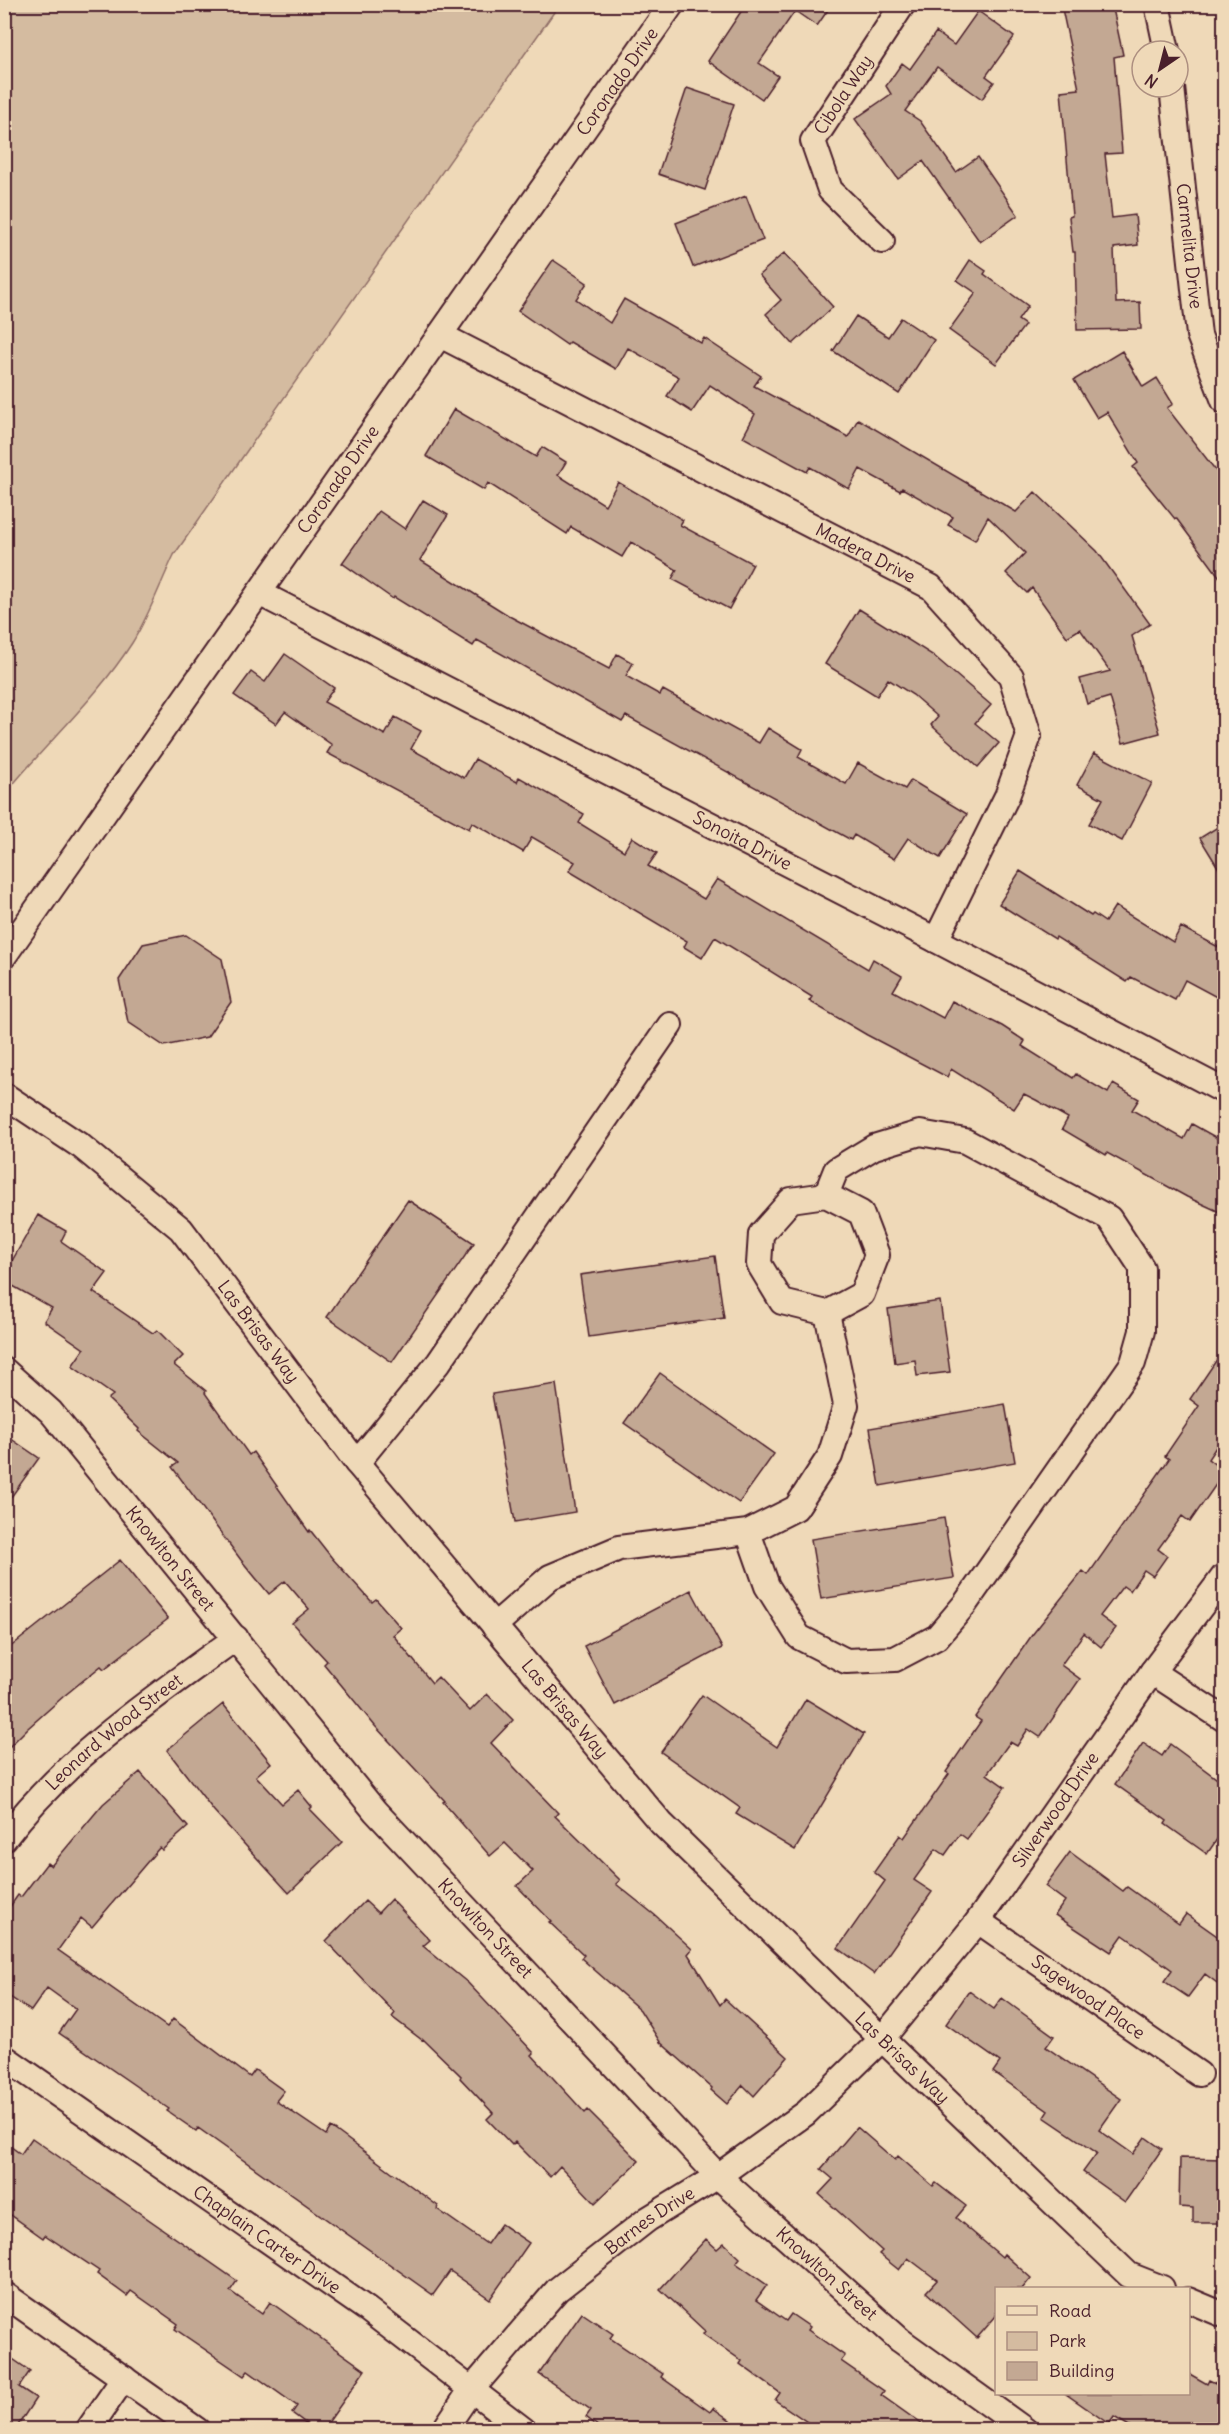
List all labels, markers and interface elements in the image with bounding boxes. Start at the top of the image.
street label: Coronado Drive [571,23,663,140]
north arrow [1130,39,1190,99]
street label: Cibola Way [808,50,877,139]
text: N [1141,70,1162,93]
street label: Carmelita Drive [1172,182,1208,310]
street label: Coronado Drive [292,421,384,538]
street label: Madera Drive [812,518,919,588]
street label: Sonoita Drive [689,805,796,875]
street label: Las Brisas Way [213,1276,305,1388]
street label: Knowlton Street [121,1501,220,1616]
street label: Las Brisas Way [517,1654,613,1763]
street label: Leonard Wood Street [40,1668,187,1795]
street label: Silverwood Drive [1007,1747,1104,1872]
street label: Knowlton Street [433,1873,538,1983]
street label: Sagewood Place [1027,1950,1150,2044]
street label: Las Brisas Way [850,2007,955,2109]
street label: Chaplain Carter Drive [189,2180,345,2299]
street label: Barnes Drive [600,2181,699,2260]
street label: Knowlton Street [771,2222,882,2325]
legend [995,2287,1190,2395]
text: Road [1049,2299,1092,2322]
text: Park [1049,2329,1086,2352]
text: Building [1049,2359,1114,2382]

